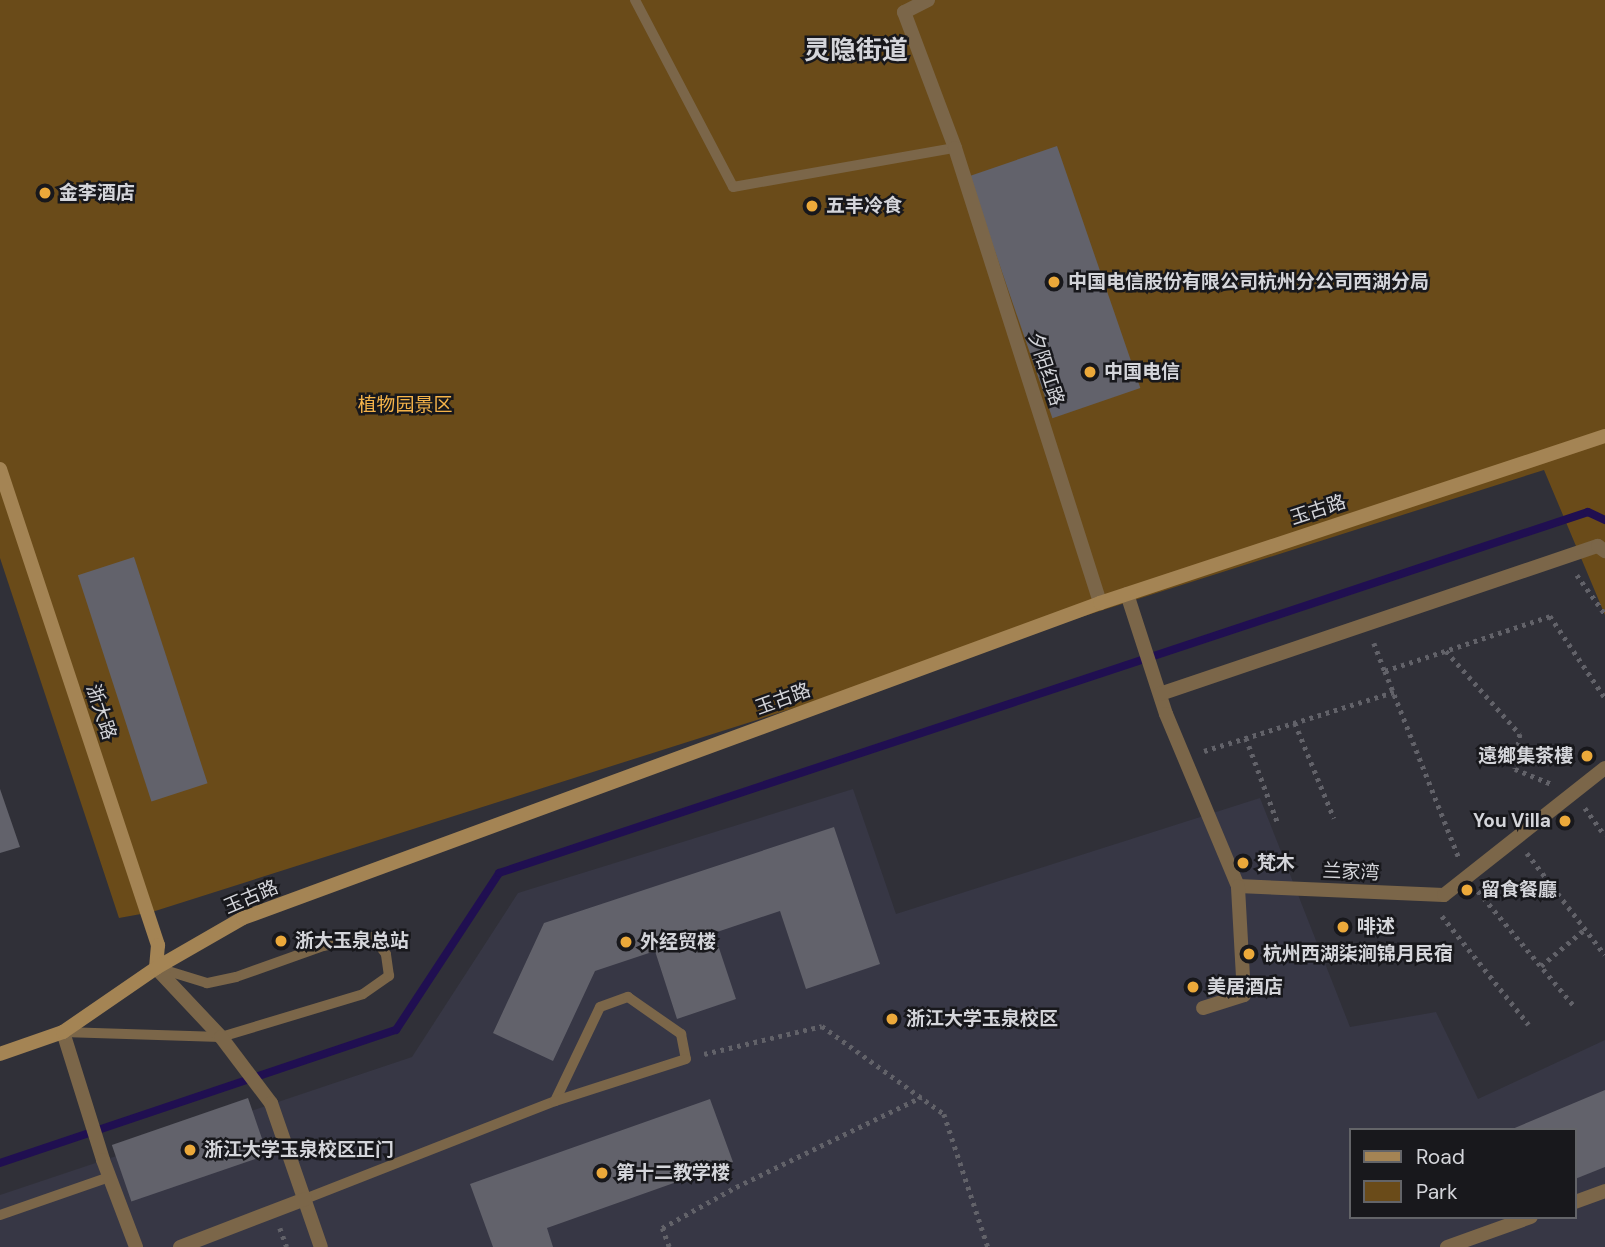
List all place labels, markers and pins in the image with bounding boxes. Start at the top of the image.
place label: 金李酒店 [59,182,135,204]
marker: 金李酒店 [37,185,53,201]
place label: 五丰冷食 [826,195,902,217]
marker: 五丰冷食 [804,198,820,214]
place label: 中国电信股份有限公司杭州分公司西湖分局 [1068,271,1429,293]
marker: 中国电信股份有限公司杭州分公司西湖分局 [1046,274,1062,290]
place label: 中国电信 [1104,361,1180,383]
marker: 中国电信 [1082,364,1098,380]
place label: 遠鄉集茶樓 [1478,745,1573,767]
marker: 遠鄉集茶樓 [1579,748,1595,764]
place label: You Villa [1473,810,1551,832]
marker: You Villa [1557,813,1573,829]
place label: 梵木 [1257,852,1295,874]
marker: 梵木 [1235,855,1251,871]
place label: 留食餐廳 [1481,879,1557,901]
marker: 留食餐廳 [1459,882,1475,898]
place label: 啡述 [1357,916,1395,938]
marker: 啡述 [1335,919,1351,935]
place label: 浙大玉泉总站 [295,930,409,952]
place label: 外经贸楼 [640,931,716,953]
marker: 浙大玉泉总站 [273,933,289,949]
marker: 外经贸楼 [618,934,634,950]
place label: 杭州西湖柒涧锦月民宿 [1263,943,1453,965]
marker: 杭州西湖柒涧锦月民宿 [1241,946,1257,962]
place label: 美居酒店 [1207,976,1283,998]
marker: 美居酒店 [1185,979,1201,995]
place label: 浙江大学玉泉校区 [906,1008,1058,1030]
marker: 浙江大学玉泉校区 [884,1011,900,1027]
place label: 浙江大学玉泉校区正门 [204,1139,394,1161]
marker: 浙江大学玉泉校区正门 [182,1142,198,1158]
place label: 第十二教学楼 [616,1162,730,1184]
marker: 第十二教学楼 [594,1165,610,1181]

